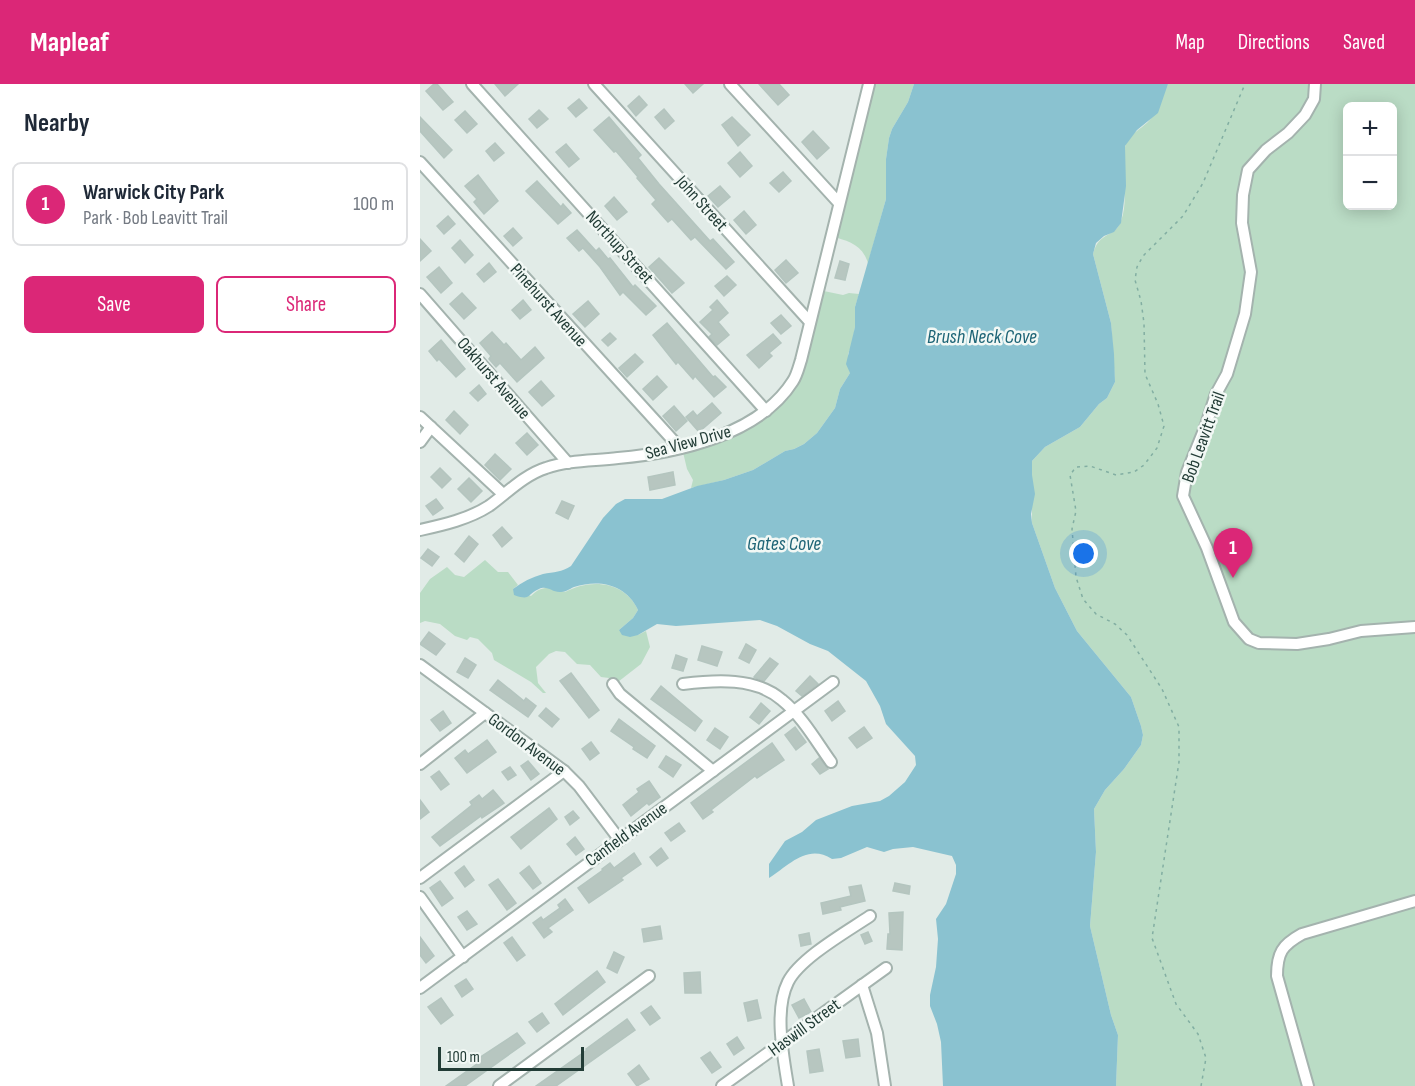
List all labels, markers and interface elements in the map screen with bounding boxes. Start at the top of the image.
text: Mapleaf [30,26,109,59]
text: Map [1175,30,1205,55]
text: Directions [1238,30,1310,55]
text: Saved [1343,30,1385,55]
map controls [1343,102,1397,210]
button: + [1343,102,1397,156]
text: Nearby [24,108,90,139]
button: − [1343,156,1397,210]
street label: John Street [671,171,732,236]
text: Warwick City Park [83,179,224,206]
text: 1 [42,192,49,216]
text: 100 m [353,192,394,216]
text: Park · Bob Leavitt Trail [83,206,228,230]
street label: Northup Street [581,206,658,289]
street label: Pinehurst Avenue [506,259,592,351]
button: Save [24,276,204,333]
button: Share [216,276,396,333]
water label: Brush Neck Cove [927,325,1037,349]
street label: Oakhurst Avenue [452,333,535,424]
street label: Bob Leavitt Trail [1177,389,1230,485]
street label: Sea View Drive [643,421,733,464]
pin: 1 [1214,528,1252,578]
water label: Gates Cove [747,532,821,556]
your location [1069,539,1098,568]
street label: Gordon Avenue [484,709,569,780]
street label: Canfield Avenue [581,798,671,871]
street label: Haswill Street [764,994,845,1060]
scale bar [438,1044,584,1072]
text: 100 m [447,1048,480,1067]

